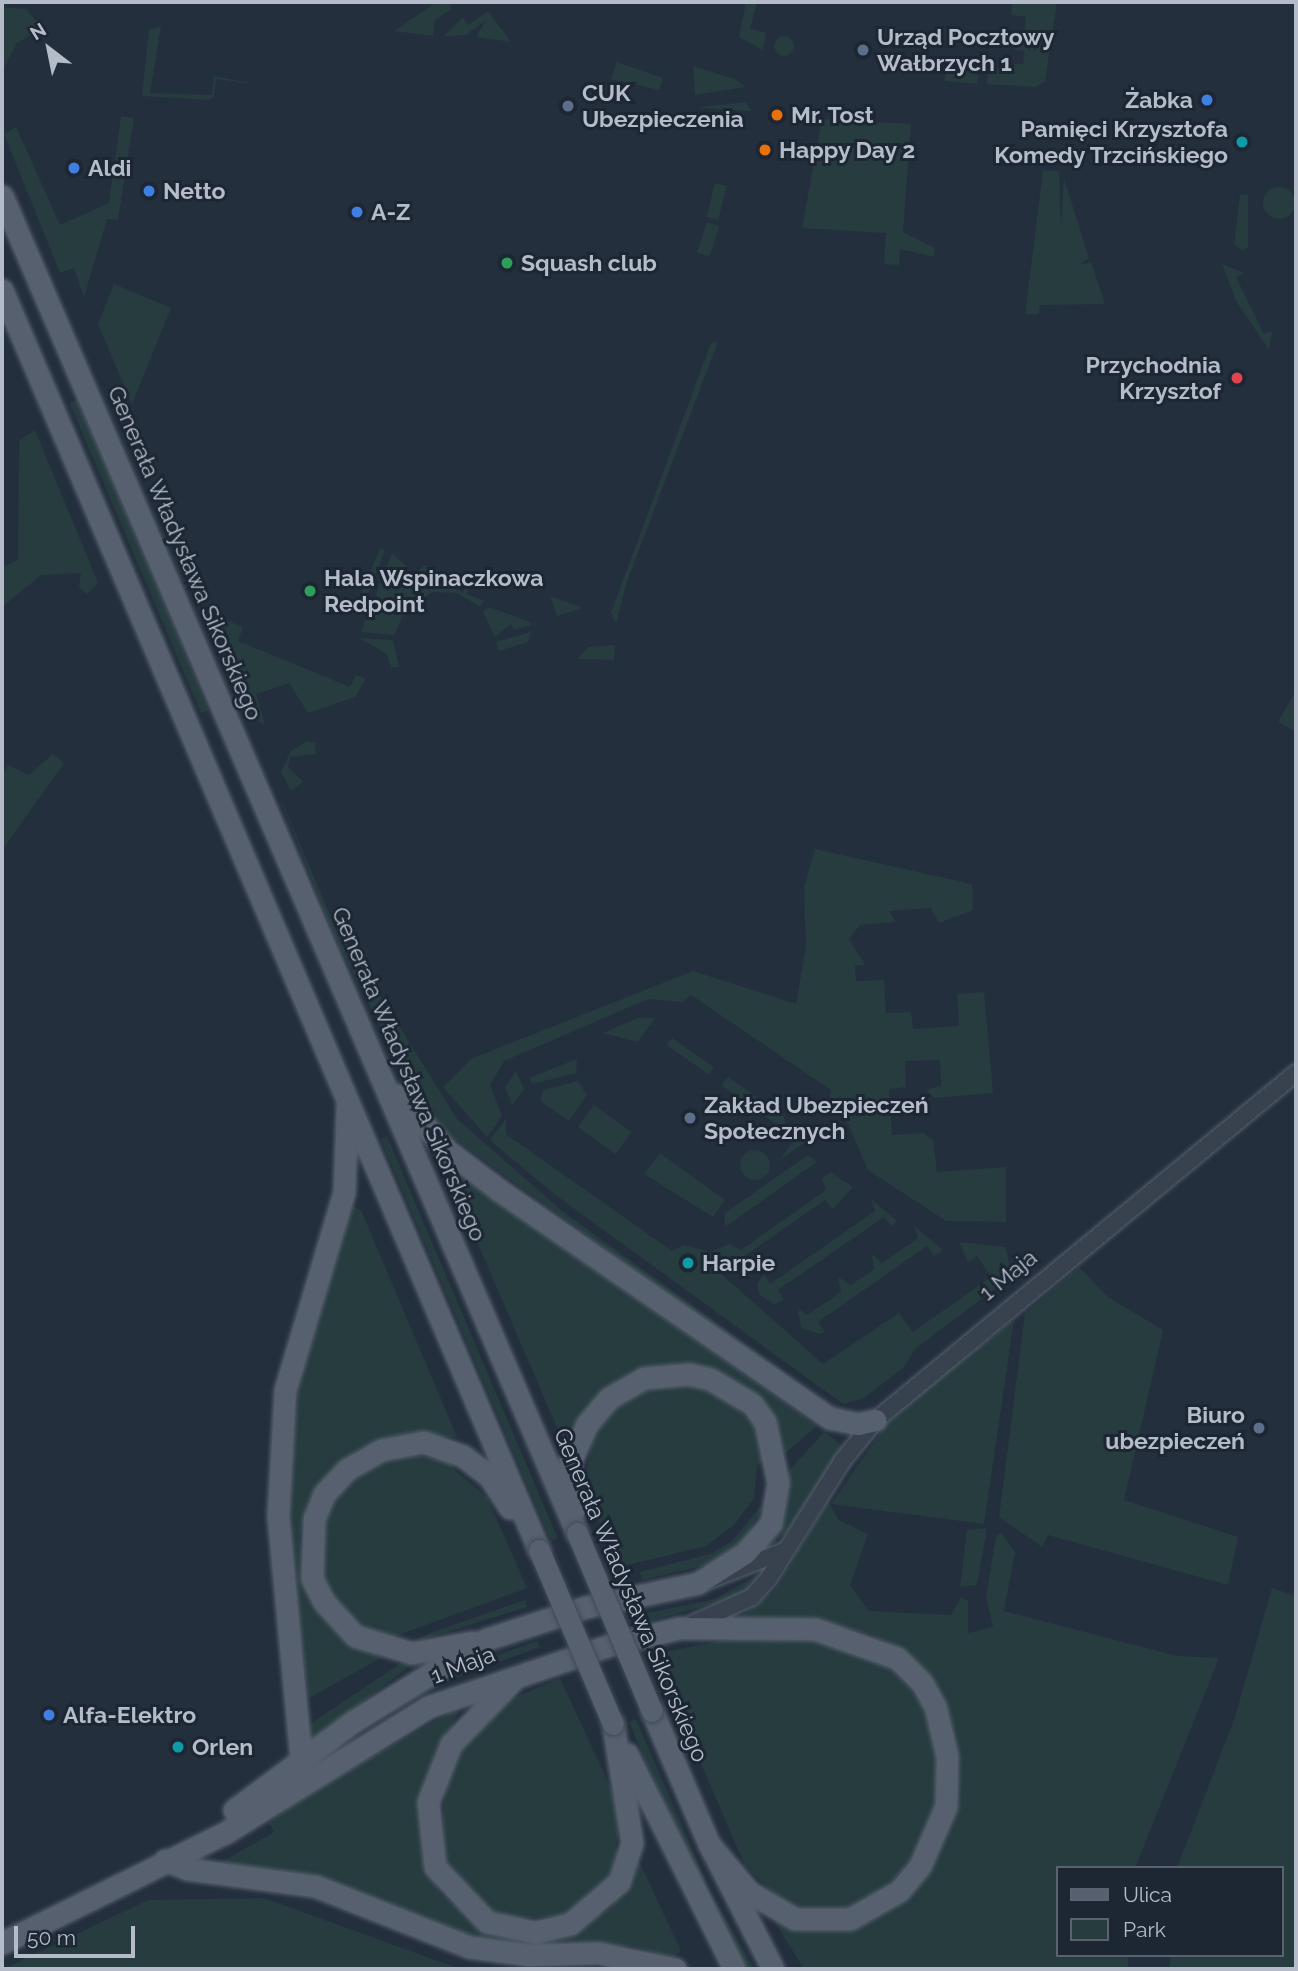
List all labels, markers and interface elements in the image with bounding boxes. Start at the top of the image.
north arrow [14,14,84,84]
text: N [26,18,50,44]
place label: Urząd Pocztowy Wałbrzych 1 [877,23,1054,77]
marker: Urząd Pocztowy Wałbrzych 1 [855,42,871,58]
place label: CUK Ubezpieczenia [582,79,744,133]
place label: Żabka [1125,86,1193,114]
marker: Żabka [1199,92,1215,108]
marker: CUK Ubezpieczenia [560,98,576,114]
place label: Mr. Tost [791,101,874,129]
marker: Mr. Tost [769,107,785,123]
place label: Pamięci Krzysztofa Komedy Trzcińskiego [993,115,1228,169]
marker: Pamięci Krzysztofa Komedy Trzcińskiego [1234,134,1250,150]
place label: Happy Day 2 [779,136,916,164]
marker: Happy Day 2 [757,142,773,158]
place label: Aldi [88,154,131,182]
marker: Aldi [66,160,82,176]
place label: Netto [163,177,225,205]
marker: Netto [141,183,157,199]
place label: A-Z [371,198,410,226]
marker: A-Z [349,204,365,220]
place label: Squash club [521,249,657,277]
marker: Squash club [499,255,515,271]
place label: Przychodnia Krzysztof [1086,351,1221,405]
marker: Przychodnia Krzysztof [1227,368,1247,388]
street label: Generała Władysława Sikorskiego [102,381,268,725]
place label: Hala Wspinaczkowa Redpoint [324,564,544,618]
marker: Hala Wspinaczkowa Redpoint [302,583,318,599]
street label: Generała Władysława Sikorskiego [326,902,492,1246]
place label: Zakład Ubezpieczeń Społecznych [704,1091,929,1145]
marker: Zakład Ubezpieczeń Społecznych [682,1110,698,1126]
street label: 1 Maja [974,1244,1042,1306]
place label: Harpie [702,1249,775,1277]
marker: Harpie [680,1255,696,1271]
place label: Biuro ubezpieczeń [1105,1401,1245,1455]
marker: Biuro ubezpieczeń [1251,1420,1267,1436]
street label: Generała Władysława Sikorskiego [548,1423,714,1767]
street label: 1 Maja [427,1640,499,1690]
place label: Alfa-Elektro [63,1701,196,1729]
marker: Alfa-Elektro [41,1707,57,1723]
place label: Orlen [192,1733,253,1761]
marker: Orlen [170,1739,186,1755]
legend [1056,1866,1284,1957]
text: Ulica [1123,1882,1172,1907]
scale bar [18,1912,138,1956]
text: Park [1123,1917,1166,1942]
text: 50 m [27,1925,76,1950]

